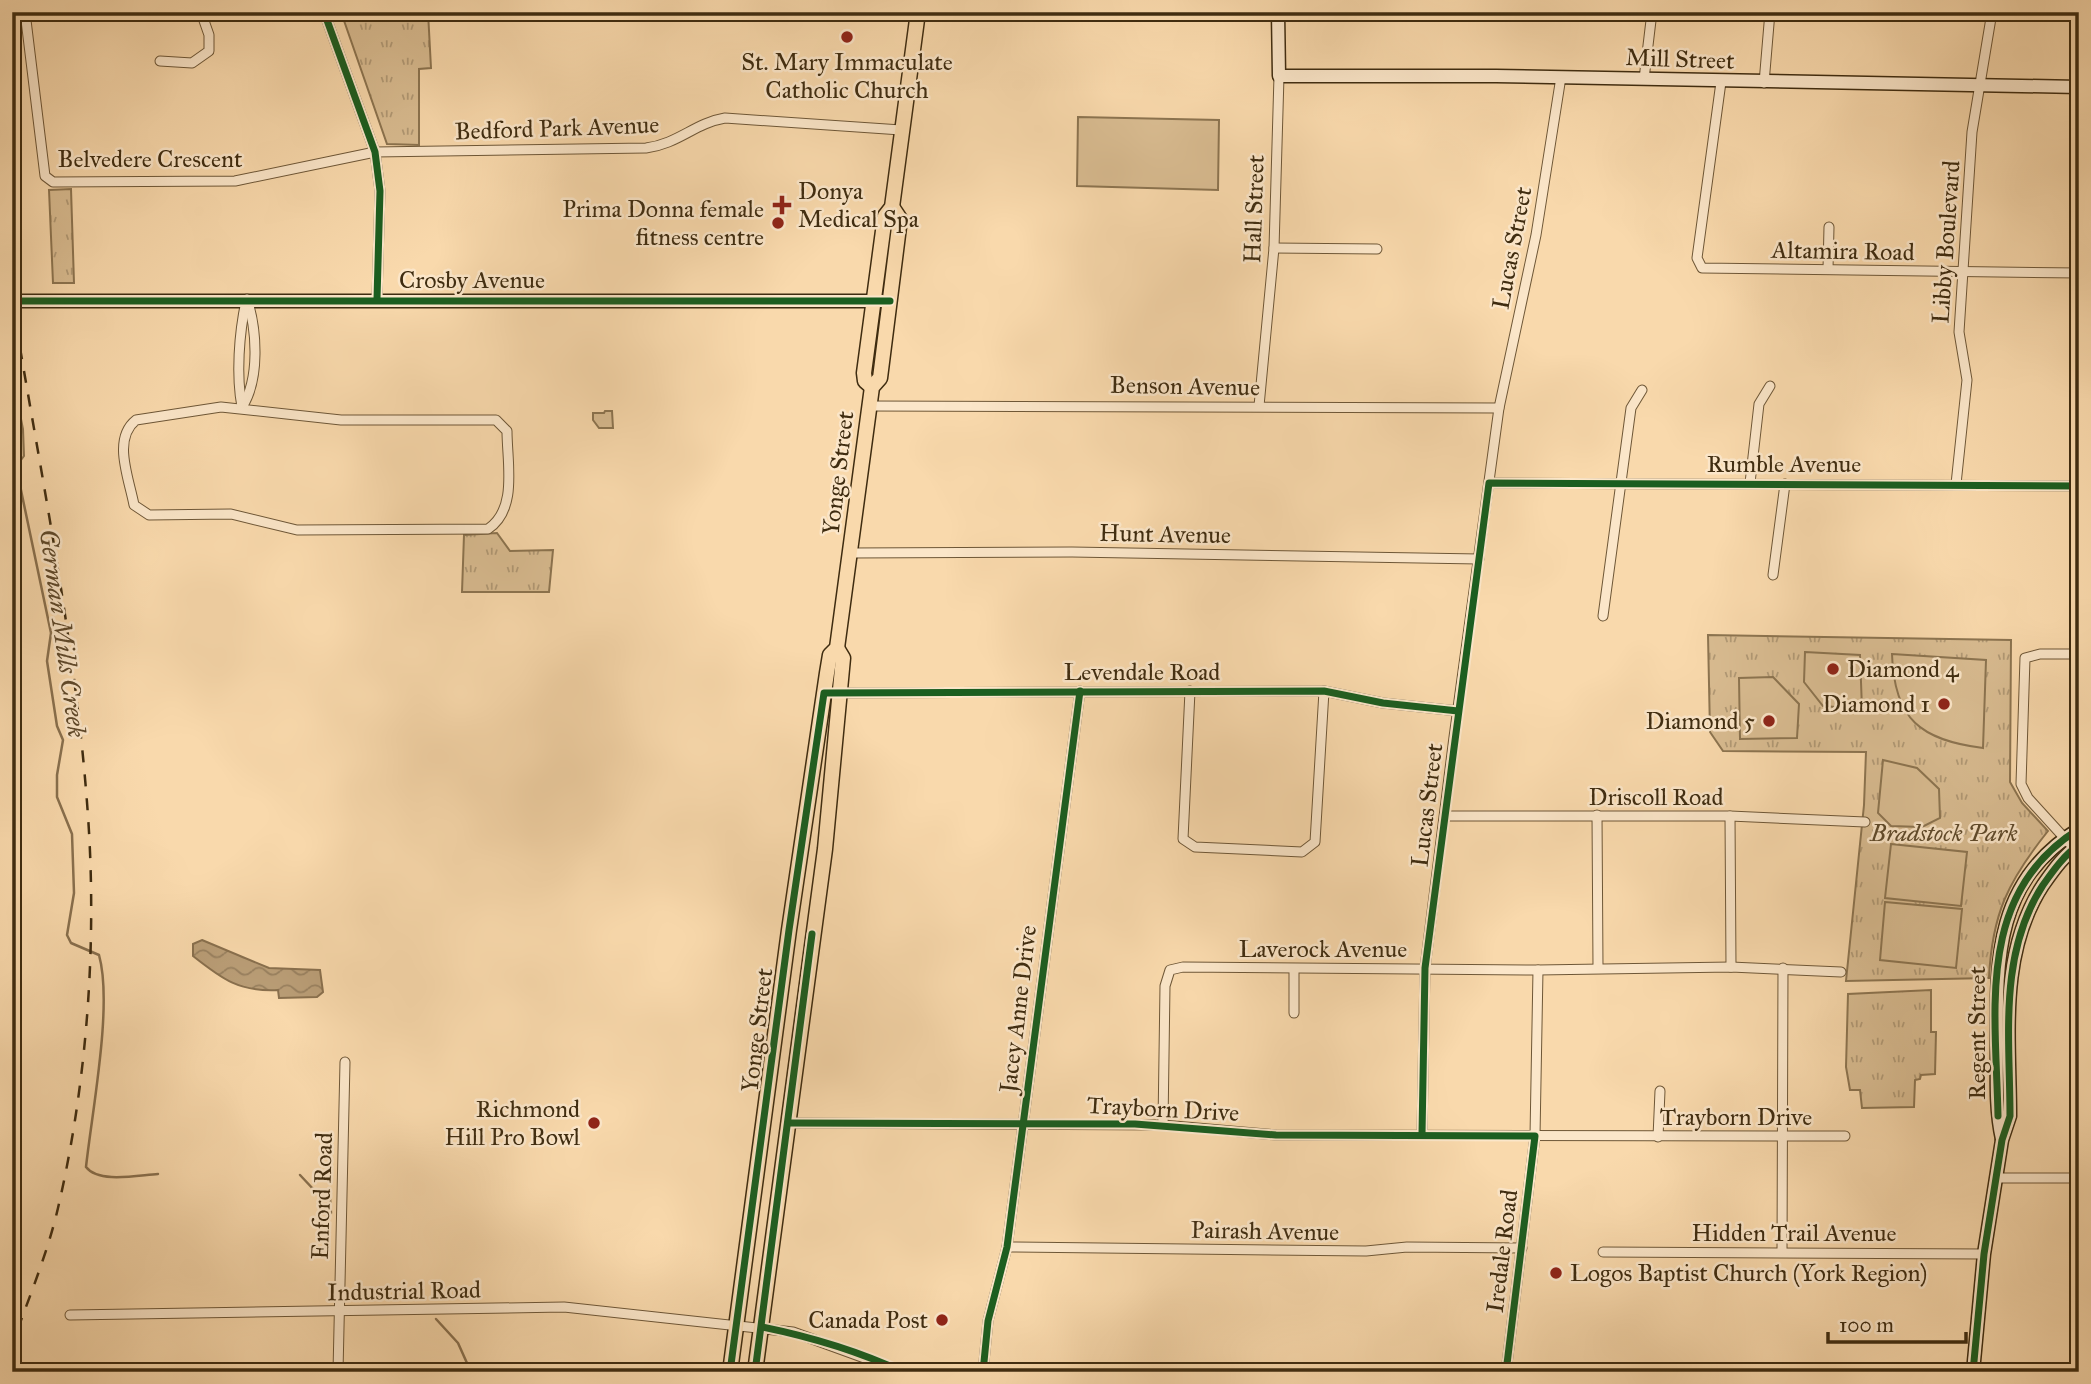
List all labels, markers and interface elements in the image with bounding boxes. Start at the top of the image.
marker: St. Mary Immaculate Catholic Church [839,29,855,45]
street label: Mill Street [1625,42,1736,76]
place label: St. Mary Immaculate Catholic Church [741,47,953,105]
street label: Bedford Park Avenue [454,109,660,147]
street label: Belvedere Crescent [58,144,243,174]
street label: Hall Street [1237,154,1271,264]
street label: Libby Boulevard [1925,159,1967,325]
place label: Donya Medical Spa [798,176,920,234]
street label: Lucas Street [1485,184,1539,312]
place label: Prima Donna female fitness centre [562,194,764,252]
marker: Donya Medical Spa [772,195,792,215]
marker: Prima Donna female fitness centre [770,215,786,231]
street label: Altamira Road [1770,235,1915,267]
street label: Crosby Avenue [399,265,545,295]
street label: Benson Avenue [1110,370,1260,402]
street label: Yonge Street [816,409,861,537]
street label: Rumble Avenue [1707,449,1861,479]
street label: Hunt Avenue [1099,518,1231,550]
water label: German Mills Creek [33,527,94,740]
place label: Diamond 4 [1847,654,1959,684]
street label: Levendale Road [1064,657,1220,687]
marker: Diamond 4 [1825,661,1841,677]
place label: Diamond 1 [1822,689,1930,719]
marker: Diamond 1 [1936,696,1952,712]
place label: Diamond 5 [1646,706,1755,736]
marker: Diamond 5 [1761,713,1777,729]
street label: Lucas Street [1405,741,1450,869]
street label: Driscoll Road [1589,782,1723,812]
park label: Bradstock Park [1869,818,2018,848]
street label: Jacey Anne Drive [992,924,1043,1097]
street label: Laverock Avenue [1239,934,1407,964]
street label: Regent Street [1962,965,1992,1100]
street label: Yonge Street [735,966,780,1094]
street label: Trayborn Drive [1086,1090,1240,1128]
place label: Richmond Hill Pro Bowl [444,1094,580,1152]
street label: Trayborn Drive [1660,1102,1812,1132]
marker: Richmond Hill Pro Bowl [586,1115,602,1131]
street label: Enford Road [305,1132,339,1260]
street label: Iredale Road [1480,1188,1524,1314]
street label: Pairash Avenue [1190,1215,1340,1247]
street label: Hidden Trail Avenue [1692,1218,1896,1248]
place label: Logos Baptist Church (York Region) [1570,1258,1927,1288]
marker: Logos Baptist Church (York Region) [1548,1265,1564,1281]
street label: Industrial Road [327,1275,481,1307]
scale bar [1828,1300,1967,1344]
place label: Canada Post [808,1305,928,1335]
marker: Canada Post [934,1312,950,1328]
text: 100 m [1839,1312,1894,1338]

